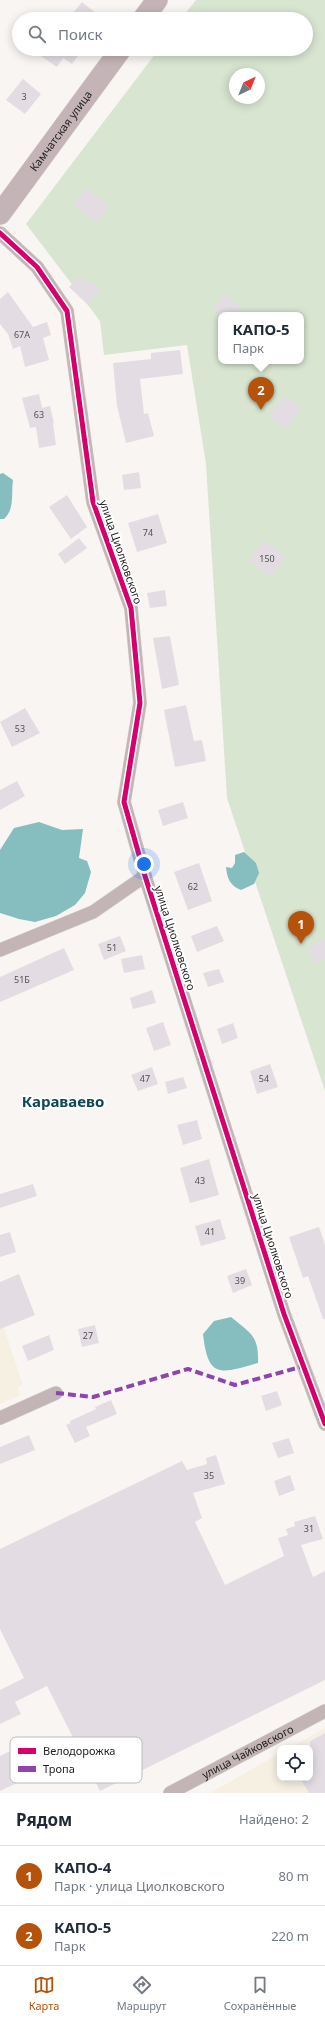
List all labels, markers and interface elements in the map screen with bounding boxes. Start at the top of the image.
search box [12,12,313,56]
icon: search [26,23,48,45]
text: Поиск [58,24,103,44]
north arrow [229,68,265,104]
street label: Камчатская улица [26,87,95,174]
house number: 3 [21,90,27,103]
popup [218,312,304,364]
text: КАПО-5 [232,319,290,339]
house number: 67А [14,328,30,341]
text: Парк [232,339,264,357]
pin: 2 [248,377,274,410]
house number: 63 [34,408,44,421]
street label: улица Циолковского [97,498,146,606]
house number: 74 [143,526,153,539]
house number: 150 [259,552,275,565]
house number: 53 [15,722,25,735]
your location [134,854,154,874]
house number: 62 [188,880,198,893]
street label: улица Циолковского [151,884,199,992]
pin: 1 [288,911,314,944]
house number: 51 [107,941,117,954]
house number: 51Б [14,973,30,986]
house number: 47 [140,1072,150,1085]
house number: 54 [259,1072,269,1085]
district label: Караваево [22,1091,104,1111]
house number: 43 [195,1174,205,1187]
street label: улица Циолковского [249,1192,297,1300]
house number: 41 [205,1225,215,1238]
house number: 39 [235,1274,245,1287]
house number: 27 [83,1329,93,1342]
house number: 35 [204,1469,214,1482]
house number: 31 [304,1522,314,1535]
street label: улица Чайковского [199,1721,296,1782]
legend [10,1737,142,1783]
text: Велодорожка [43,1743,115,1758]
map controls [277,1745,313,1781]
button: locate [277,1745,313,1781]
text: Тропа [43,1761,75,1776]
text: Рядом [16,1808,72,1831]
text: Найдено: 2 [239,1810,309,1828]
text: КАПО-4 [54,1857,111,1877]
text: 1 [25,1867,33,1885]
text: 80 m [279,1867,309,1885]
text: Парк · улица Циолковского [54,1877,225,1895]
text: КАПО-5 [54,1917,111,1937]
text: 2 [25,1927,33,1945]
text: 220 m [271,1927,309,1945]
text: Парк [54,1937,86,1955]
tab: Карта [29,1974,59,2013]
tab: Маршрут [117,1974,166,2013]
tab: Сохранённые [224,1974,296,2013]

